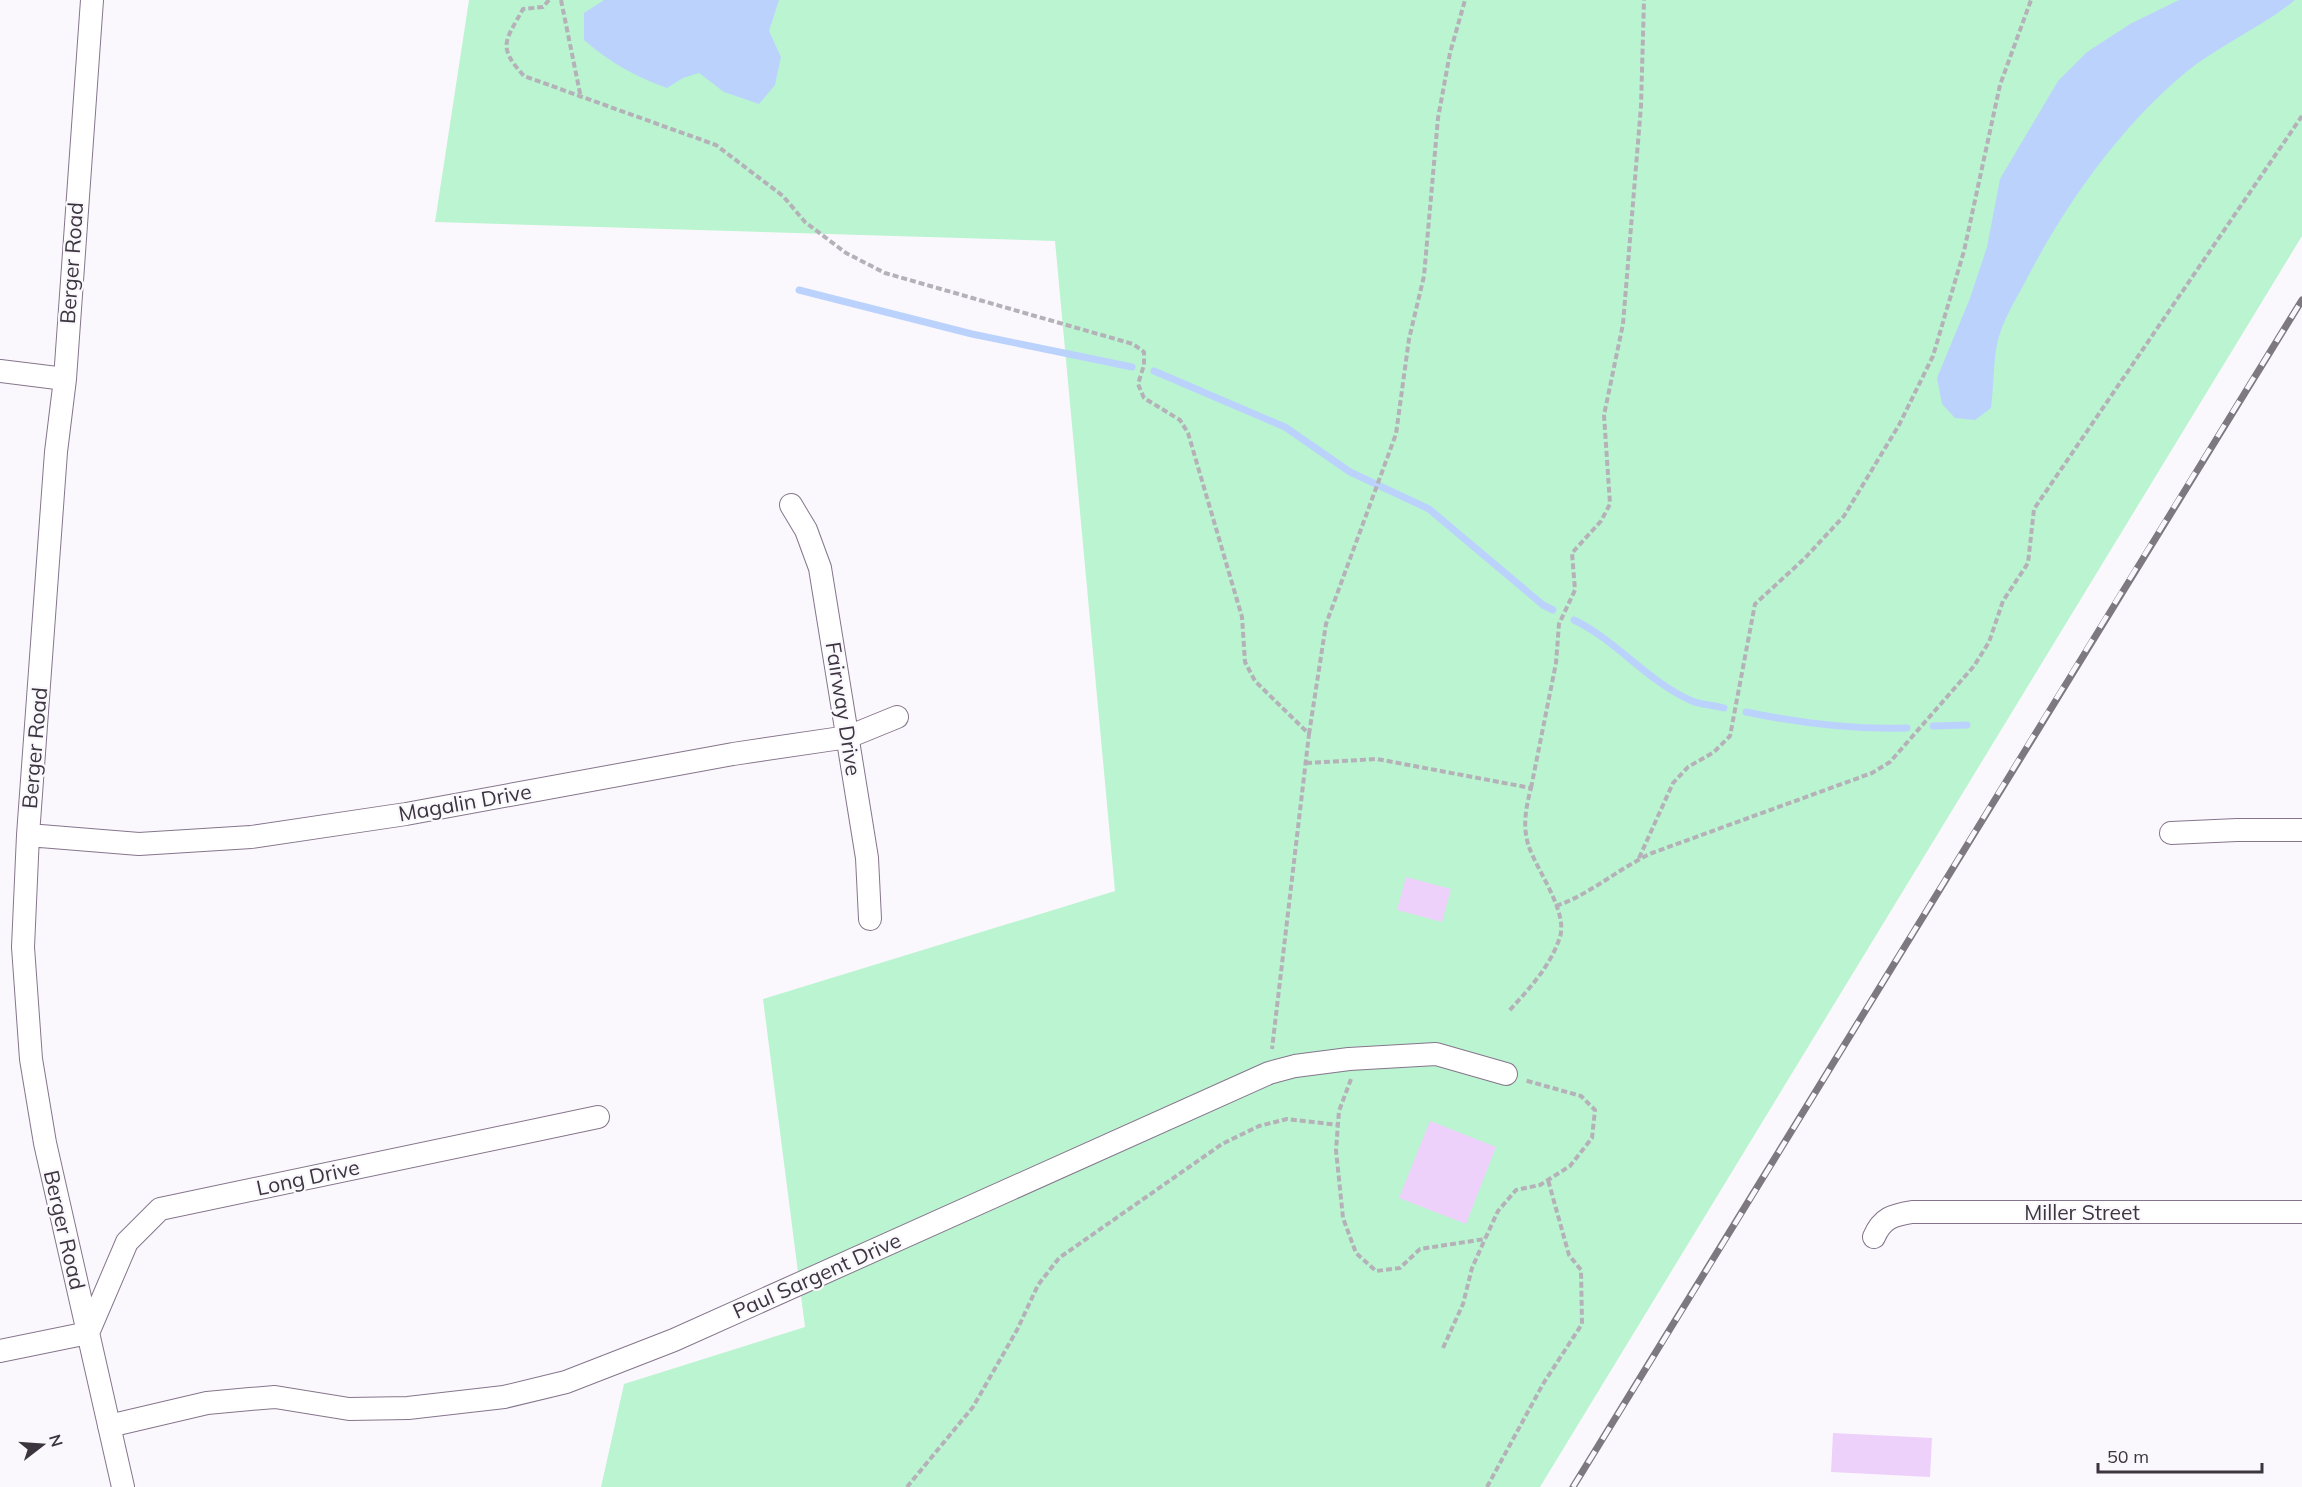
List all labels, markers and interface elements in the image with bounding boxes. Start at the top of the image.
street label: Berger Road [54,201,88,325]
street label: Fairway Drive [821,640,867,778]
street label: Berger Road [16,686,52,810]
street label: Magalin Drive [396,778,533,826]
street label: Long Drive [254,1153,362,1201]
street label: Berger Road [39,1167,91,1292]
street label: Miller Street [2024,1199,2140,1225]
street label: Paul Sargent Drive [728,1226,905,1324]
north arrow [12,1415,72,1475]
text: N [45,1432,68,1449]
scale bar [2098,1436,2262,1474]
text: 50 m [2107,1445,2149,1468]

